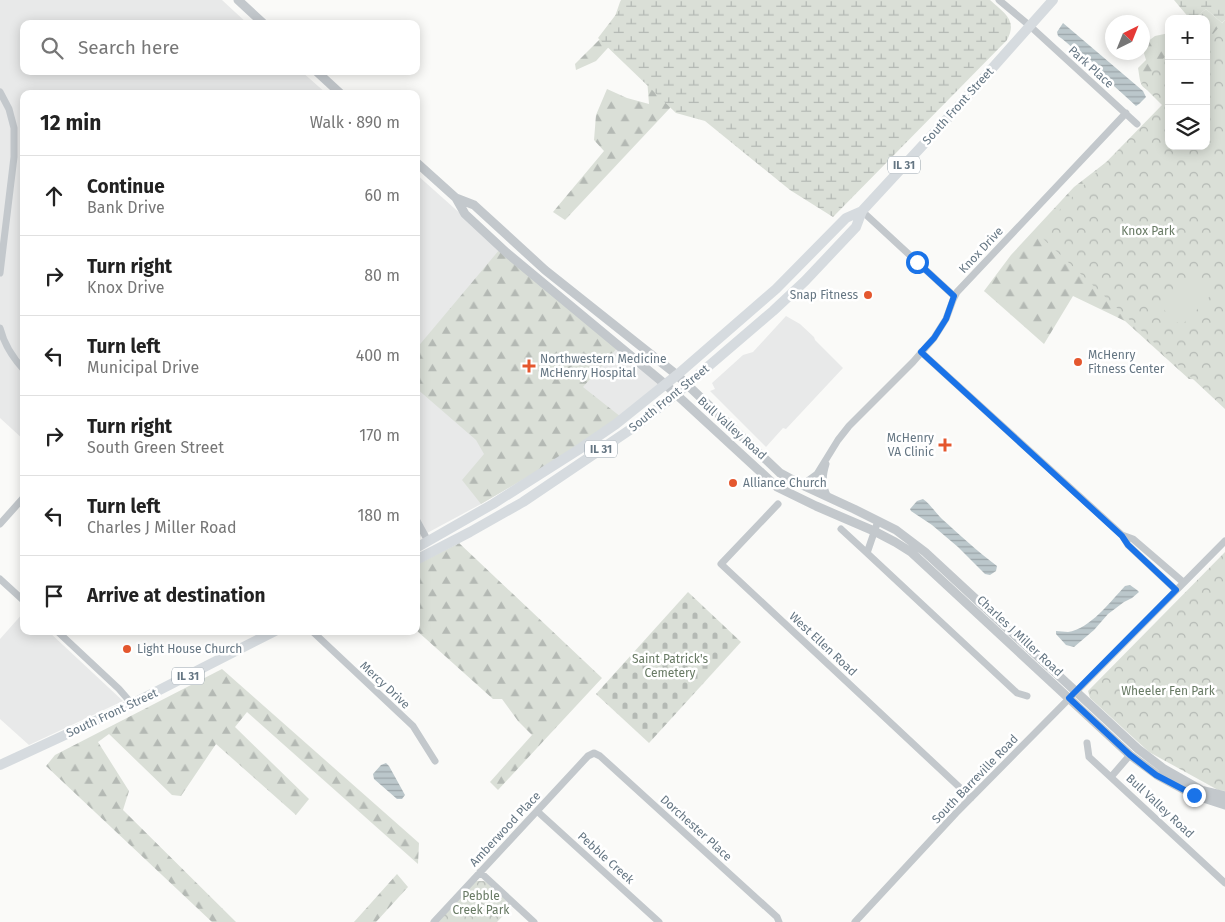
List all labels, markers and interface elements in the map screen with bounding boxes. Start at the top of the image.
north arrow [1105,15,1150,60]
map controls [1165,15,1210,150]
button: + [1165,15,1210,60]
search box [20,20,420,75]
icon: search [38,34,66,62]
text: Search here [78,36,179,59]
street label: Park Place [1066,43,1116,91]
button: − [1165,60,1210,105]
street label: South Front Street [920,64,997,147]
button: layers [1165,105,1210,150]
text: 12 min [40,110,101,136]
text: Walk · 890 m [310,113,400,132]
road number: IL 31 [888,156,920,174]
text: Continue [87,175,165,198]
icon: ahead [40,182,68,210]
text: 60 m [365,186,400,205]
text: Bank Drive [87,198,165,217]
street label: Knox Drive [956,224,1006,276]
park label: Knox Park [1121,224,1176,238]
route start [906,251,929,274]
text: Turn right [87,255,172,278]
icon: right [40,262,68,290]
text: 80 m [364,266,400,285]
text: Knox Drive [87,278,165,297]
place label: Snap Fitness [790,288,858,302]
marker: Snap Fitness [862,289,874,301]
text: Turn left [87,335,161,358]
icon: left [40,342,68,370]
text: 400 m [356,346,400,365]
place label: McHenry Fitness Center [1088,348,1165,376]
place label: Northwestern Medicine McHenry Hospital [540,352,667,380]
marker: McHenry Fitness Center [1072,356,1084,368]
text: Municipal Drive [87,358,199,377]
marker: Northwestern Medicine McHenry Hospital [522,359,536,373]
street label: South Front Street [626,361,712,435]
street label: Bull Valley Road [695,394,769,462]
text: Turn right [87,415,172,438]
icon: right [40,422,68,450]
text: 170 m [359,426,400,445]
place label: McHenry VA Clinic [887,431,934,459]
text: South Green Street [87,438,224,457]
marker: McHenry VA Clinic [938,438,952,452]
road number: IL 31 [585,440,617,458]
place label: Alliance Church [743,476,827,490]
marker: Alliance Church [727,477,739,489]
text: Turn left [87,495,161,518]
icon: left [40,502,68,530]
text: 180 m [357,506,400,525]
text: Charles J Miller Road [87,518,237,537]
icon: arrive [40,582,68,610]
text: Arrive at destination [87,584,266,607]
street label: Charles J Miller Road [974,593,1066,679]
street label: West Ellen Road [786,609,860,679]
place label: Light House Church [137,642,242,656]
marker: Light House Church [121,643,133,655]
park label: Saint Patrick's Cemetery [632,652,708,680]
street label: Mercy Drive [357,658,413,712]
road number: IL 31 [172,668,204,684]
park label: Wheeler Fen Park [1121,684,1216,698]
street label: South Front Street [64,685,160,740]
street label: South Barreville Road [929,732,1021,826]
street label: Bull Valley Road [1123,771,1197,841]
route end [1183,784,1206,807]
street label: Amberwood Place [467,789,543,869]
street label: Dorchester Place [657,792,735,864]
street label: Pebble Creek [575,829,638,887]
park label: Pebble Creek Park [453,889,510,917]

